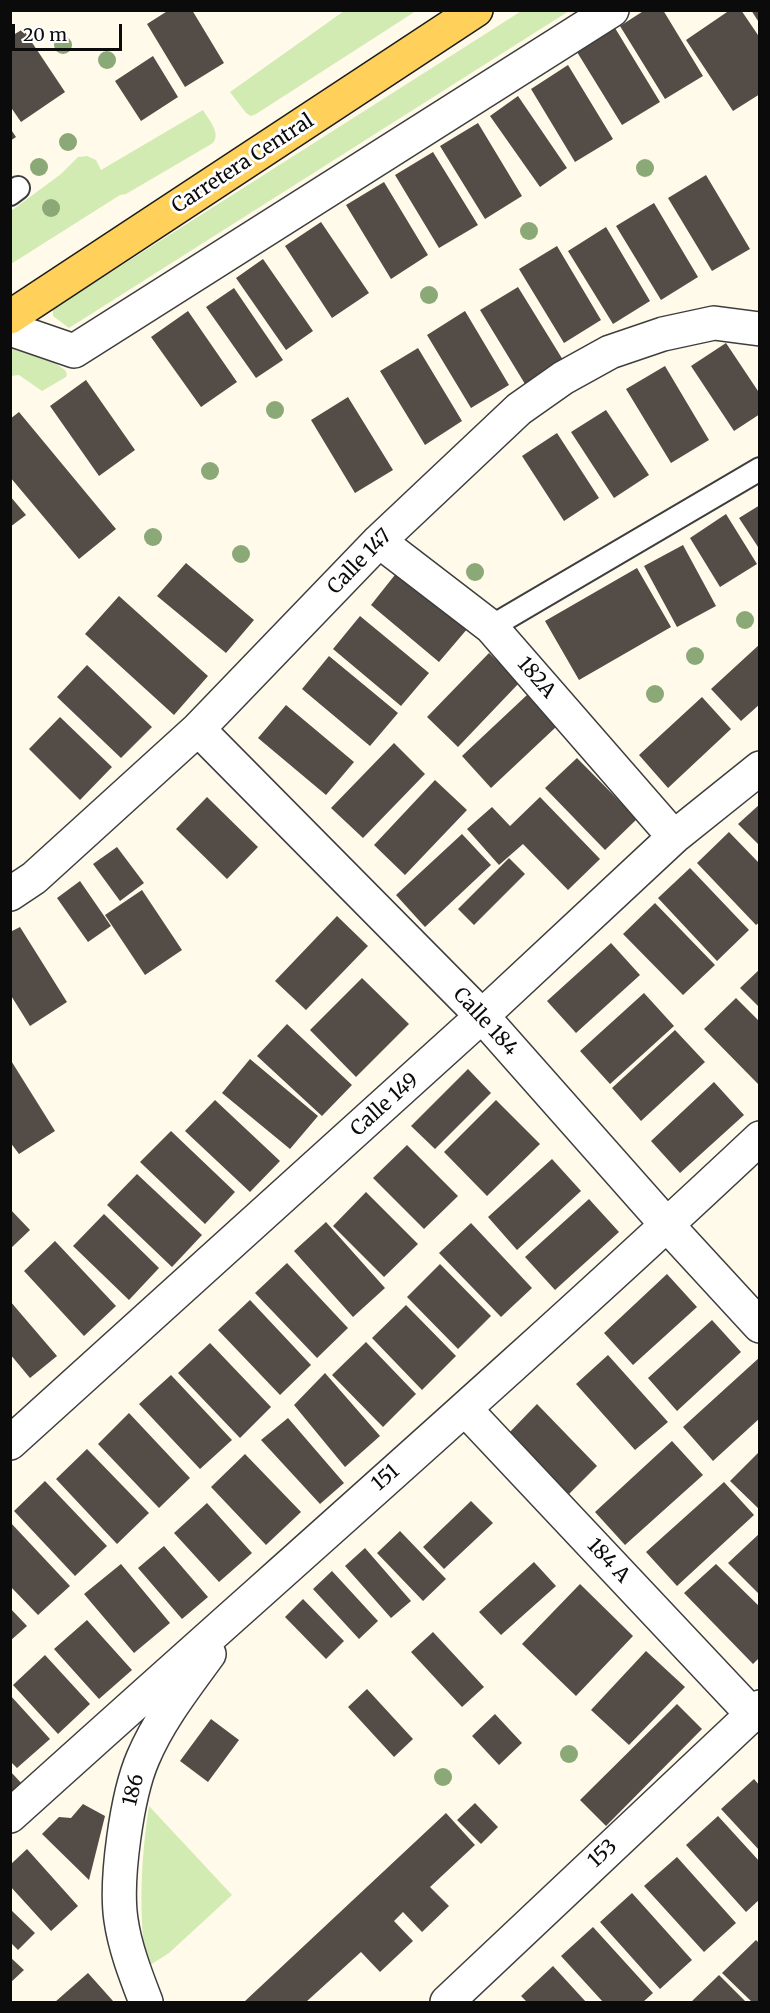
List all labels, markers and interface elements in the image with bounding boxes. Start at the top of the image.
scale bar [15,12,124,50]
text: 20 m [23,23,67,46]
street label: Carretera Central [168,109,318,219]
street label: Calle 147 [323,524,397,600]
street label: 182А [512,653,560,703]
street label: Calle 184 [448,983,522,1061]
street label: Calle 149 [346,1068,424,1142]
street label: 151 [368,1460,404,1496]
street label: 184 A [582,1534,634,1588]
street label: 186 [118,1771,150,1809]
street label: 153 [584,1835,622,1873]

